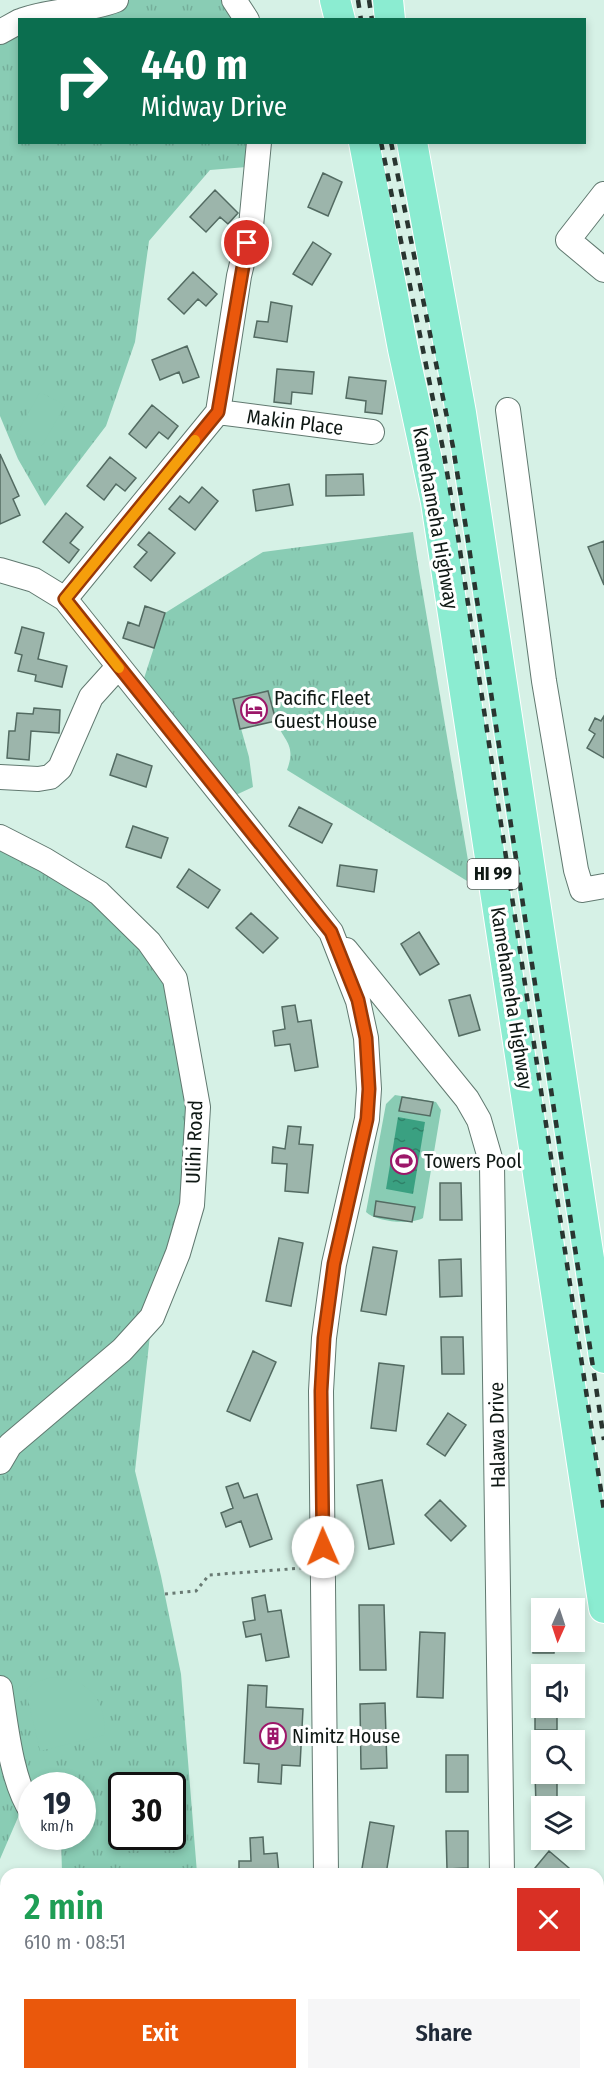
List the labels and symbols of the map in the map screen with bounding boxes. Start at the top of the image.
pin [221,217,272,268]
street label: Makin Place [245,404,345,440]
street label: Kamehameha Highway [408,425,464,611]
place label: Pacific Fleet Guest House [274,686,377,733]
hotel icon: Pacific Fleet Guest House [239,695,269,725]
road number: HI 99 [468,859,518,889]
street label: Kamehameha Highway [486,905,538,1091]
street label: Ulihi Road [181,1100,207,1184]
sports icon: Towers Pool [389,1146,419,1176]
place label: Towers Pool [424,1149,522,1173]
street label: Halawa Drive [484,1382,510,1488]
position arrow [291,1515,355,1579]
north arrow [531,1598,585,1652]
building icon: Nimitz House [258,1721,288,1751]
place label: Nimitz House [292,1724,400,1748]
speed limit sign: 30 [108,1772,186,1850]

